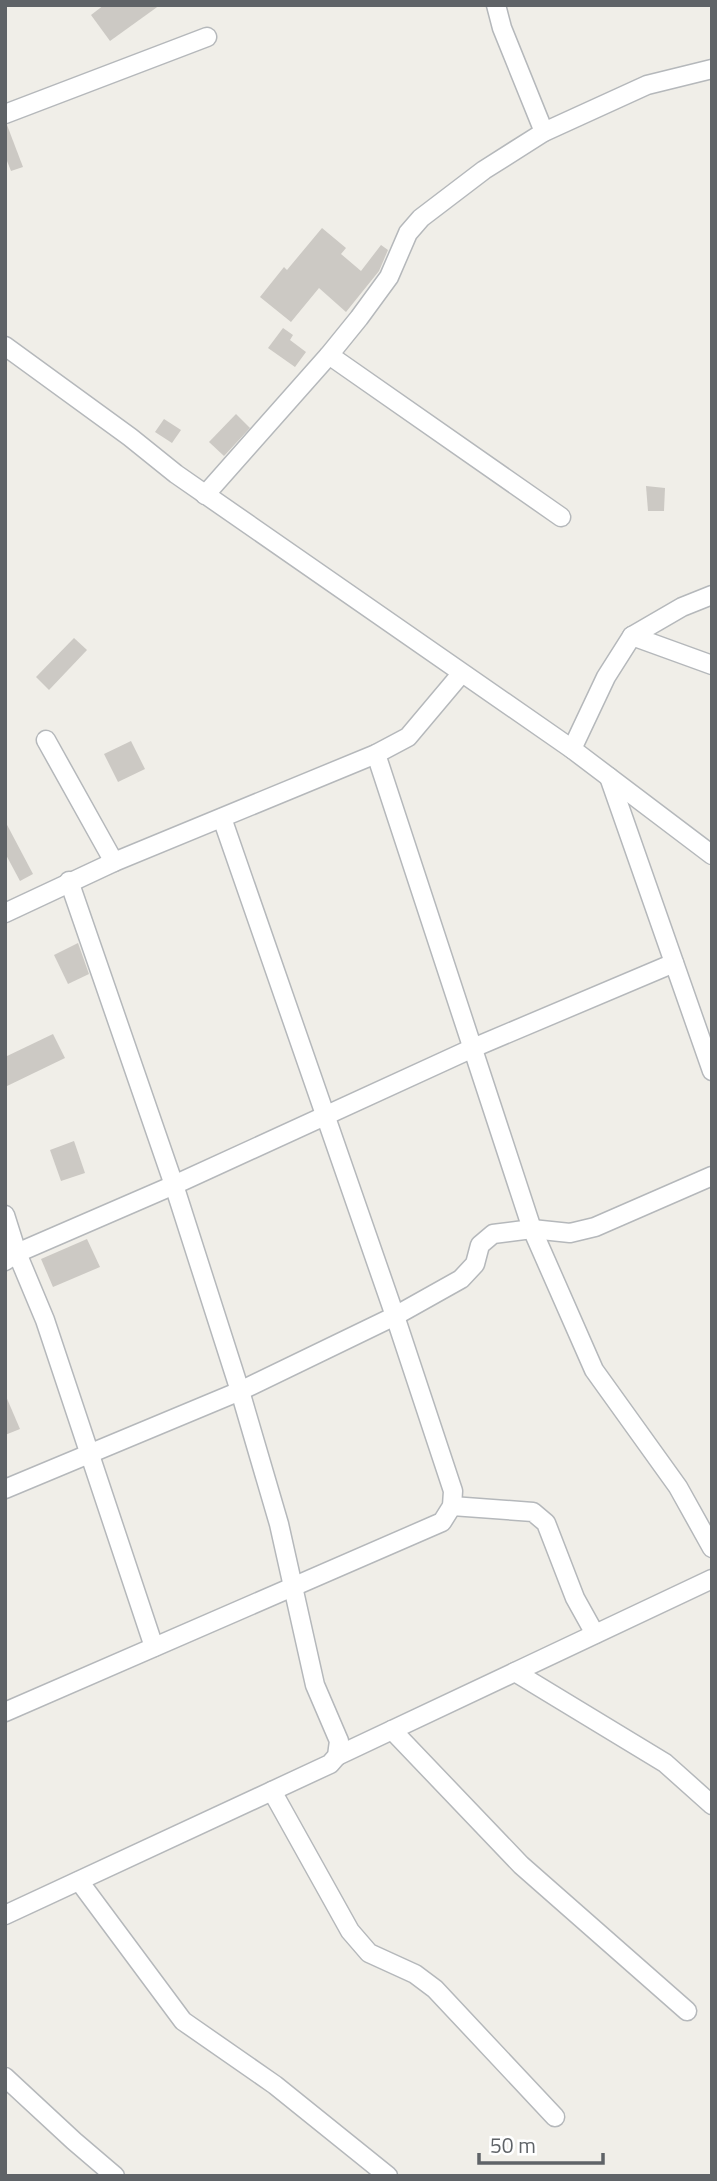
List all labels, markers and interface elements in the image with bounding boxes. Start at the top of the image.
scale bar [479,2122,603,2166]
text: 50 m [490,2129,536,2161]

